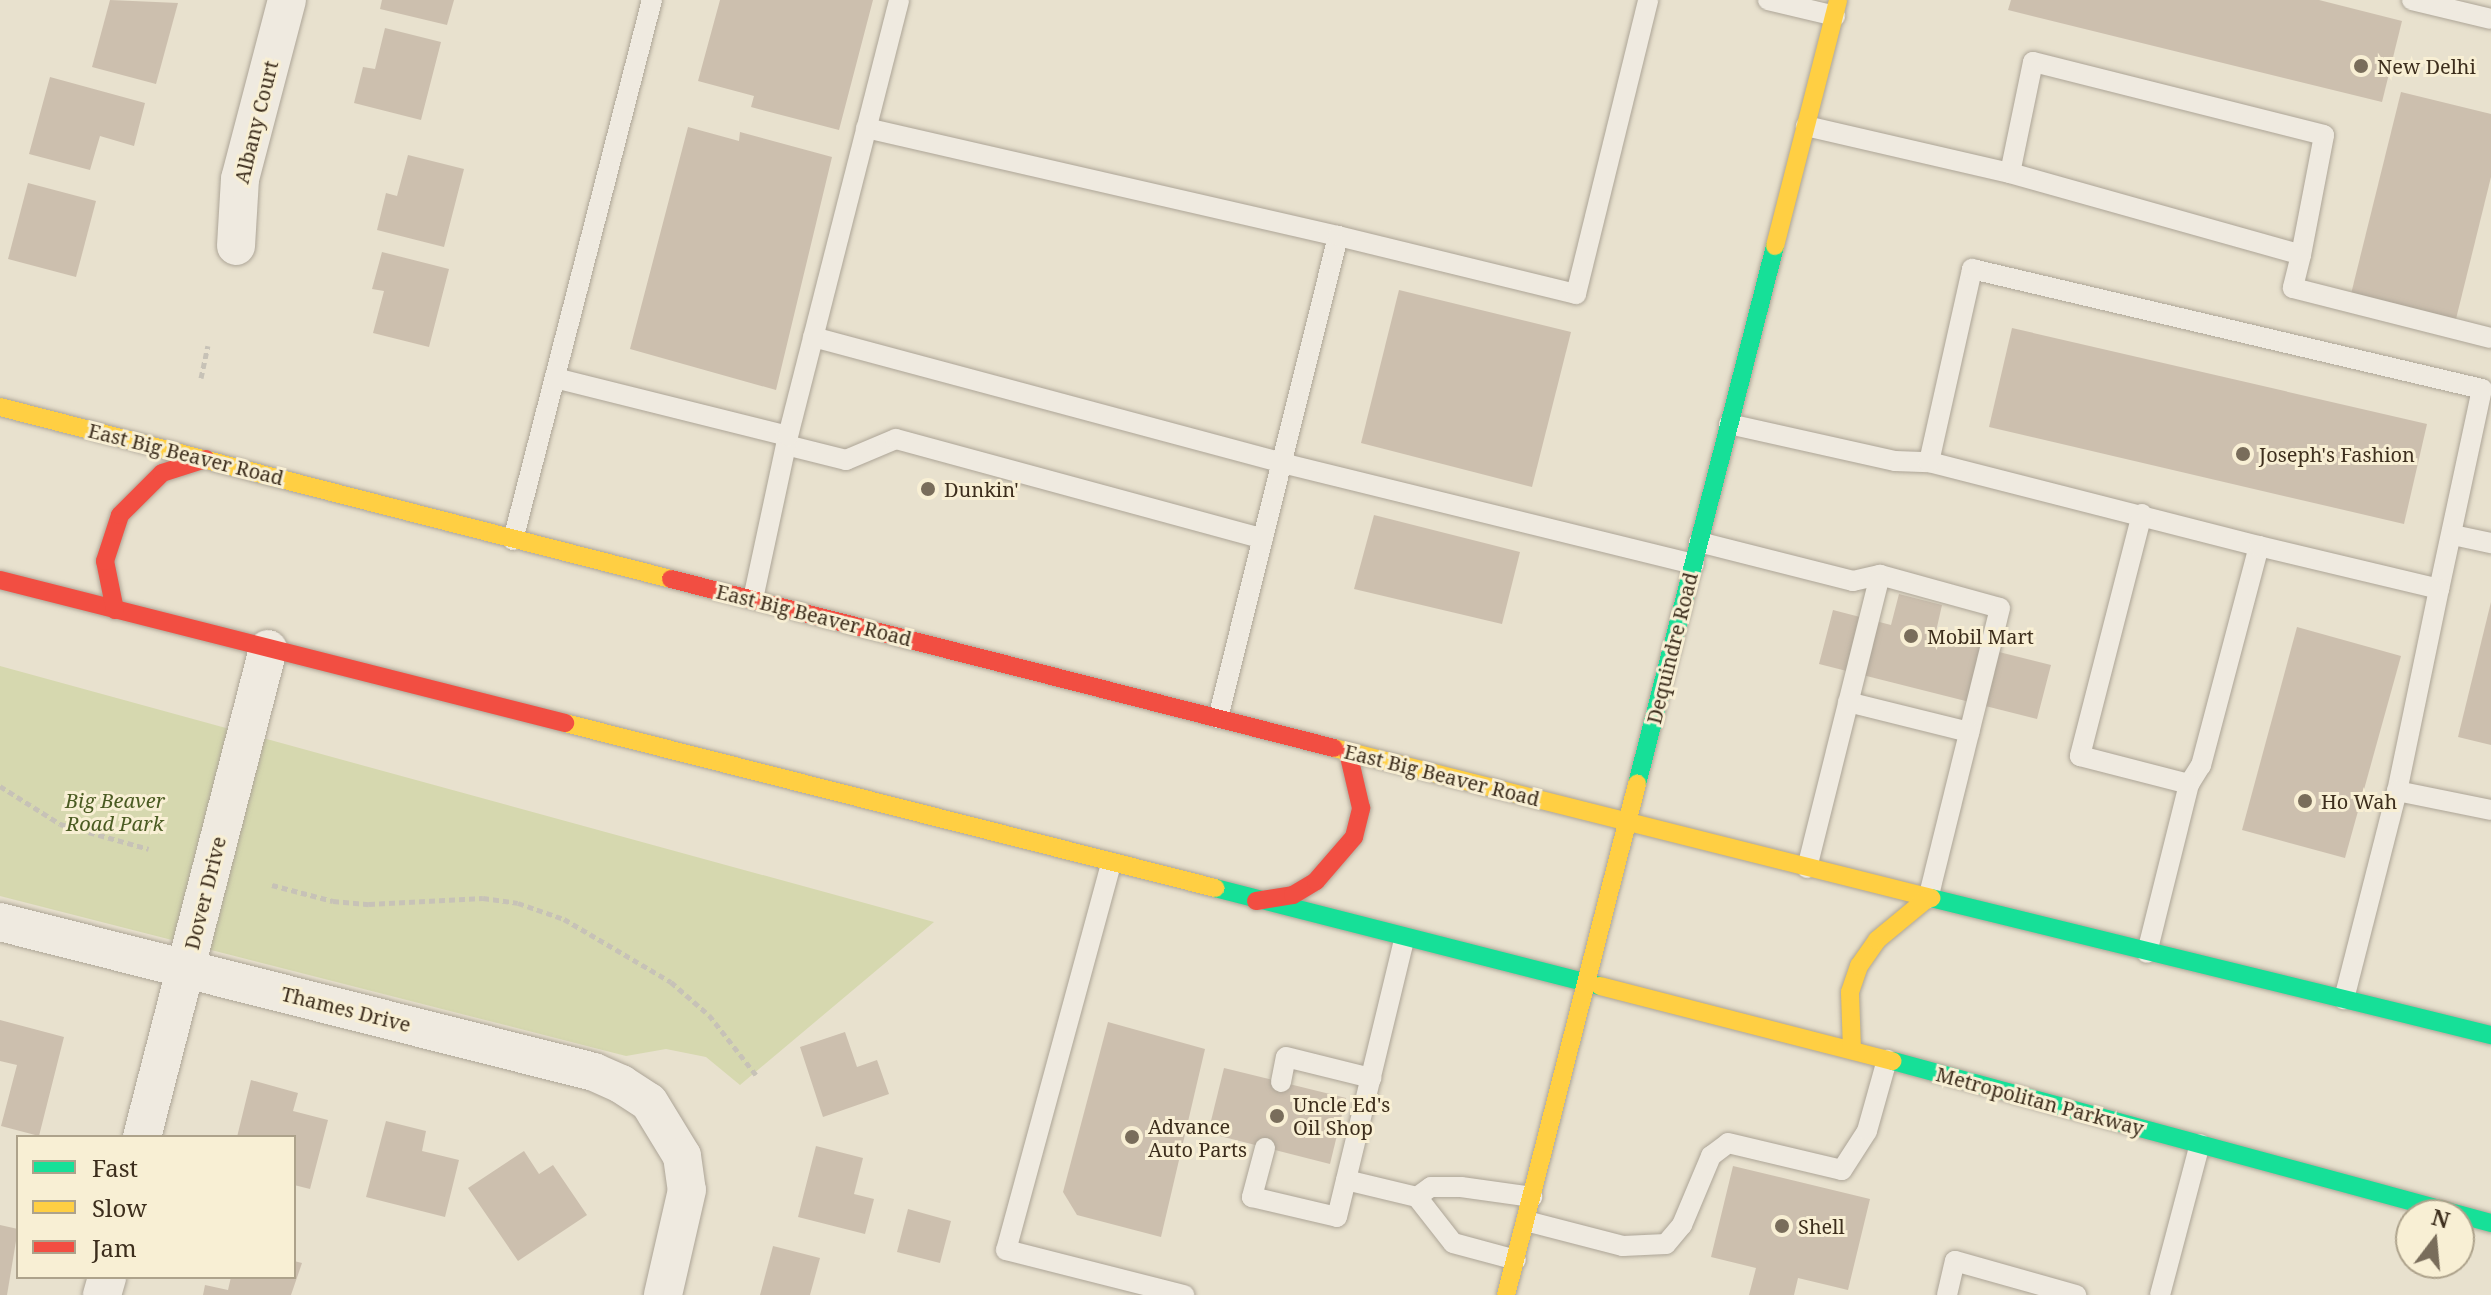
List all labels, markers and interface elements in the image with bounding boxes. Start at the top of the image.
place label: New Delhi [2377,54,2476,78]
marker: New Delhi [2352,57,2370,75]
street label: Albany Court [229,58,283,186]
street label: East Big Beaver Road [86,418,286,490]
place label: Joseph's Fashion [2259,442,2415,466]
marker: Joseph's Fashion [2234,445,2252,463]
place label: Dunkin' [944,477,1019,501]
marker: Dunkin' [919,480,937,498]
street label: Dequindre Road [1642,570,1702,726]
street label: East Big Beaver Road [714,579,914,651]
place label: Mobil Mart [1927,624,2034,648]
marker: Mobil Mart [1902,627,1920,645]
street label: East Big Beaver Road [1342,739,1542,811]
park label: Big Beaver Road Park [65,788,165,835]
place label: Ho Wah [2321,789,2397,813]
marker: Ho Wah [2296,792,2314,810]
street label: Dover Drive [179,834,231,952]
street label: Thames Drive [279,981,413,1037]
street label: Metropolitan Parkway [1933,1062,2147,1140]
place label: Uncle Ed's Oil Shop [1293,1092,1390,1139]
marker: Uncle Ed's Oil Shop [1268,1107,1286,1125]
place label: Advance Auto Parts [1148,1114,1247,1161]
marker: Advance Auto Parts [1123,1128,1141,1146]
legend [16,1135,296,1279]
text: Fast [92,1151,138,1184]
text: Slow [92,1191,147,1224]
north arrow [2395,1199,2475,1279]
text: N [2429,1201,2454,1235]
place label: Shell [1798,1214,1845,1238]
marker: Shell [1773,1217,1791,1235]
text: Jam [92,1231,137,1264]

